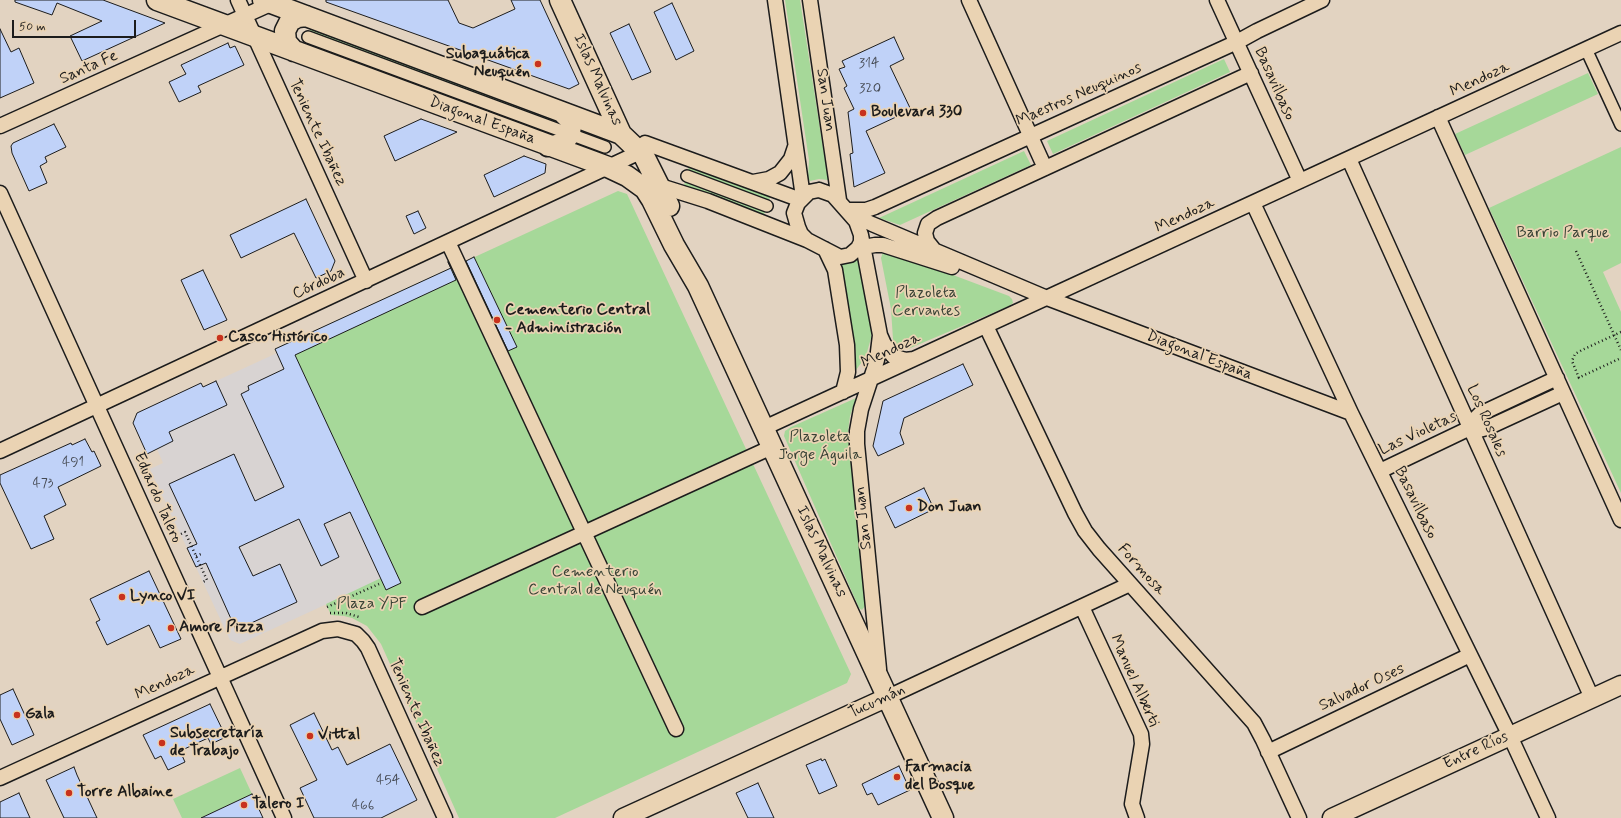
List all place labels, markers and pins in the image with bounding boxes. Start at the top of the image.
place label: Subaquática Neuquén [446,45,530,83]
marker: Subaquática Neuquén [533,59,543,69]
place label: Boulevard 330 [871,103,962,123]
marker: Boulevard 330 [858,108,868,118]
place label: Cementerio Central - Administración [505,301,650,339]
marker: Cementerio Central - Administración [492,315,502,325]
place label: Casco Histórico [228,328,328,348]
marker: Casco Histórico [215,333,225,343]
place label: Don Juan [917,498,981,518]
marker: Don Juan [904,503,914,513]
place label: Lynco VI [130,587,195,607]
marker: Lynco VI [117,592,127,602]
place label: Amore Pizza [179,618,263,638]
marker: Amore Pizza [166,623,176,633]
place label: Gala [25,705,55,725]
marker: Gala [12,710,22,720]
place label: Subsecretaría de Trabajo [170,724,263,762]
place label: Vittal [318,726,360,746]
marker: Vittal [305,731,315,741]
marker: Subsecretaría de Trabajo [157,738,167,748]
place label: Farmacia del Bosque [905,758,975,796]
marker: Farmacia del Bosque [892,772,902,782]
place label: Torre Albaine [77,783,173,803]
marker: Torre Albaine [64,788,74,798]
place label: Talero I [252,795,304,815]
marker: Talero I [239,800,249,810]

